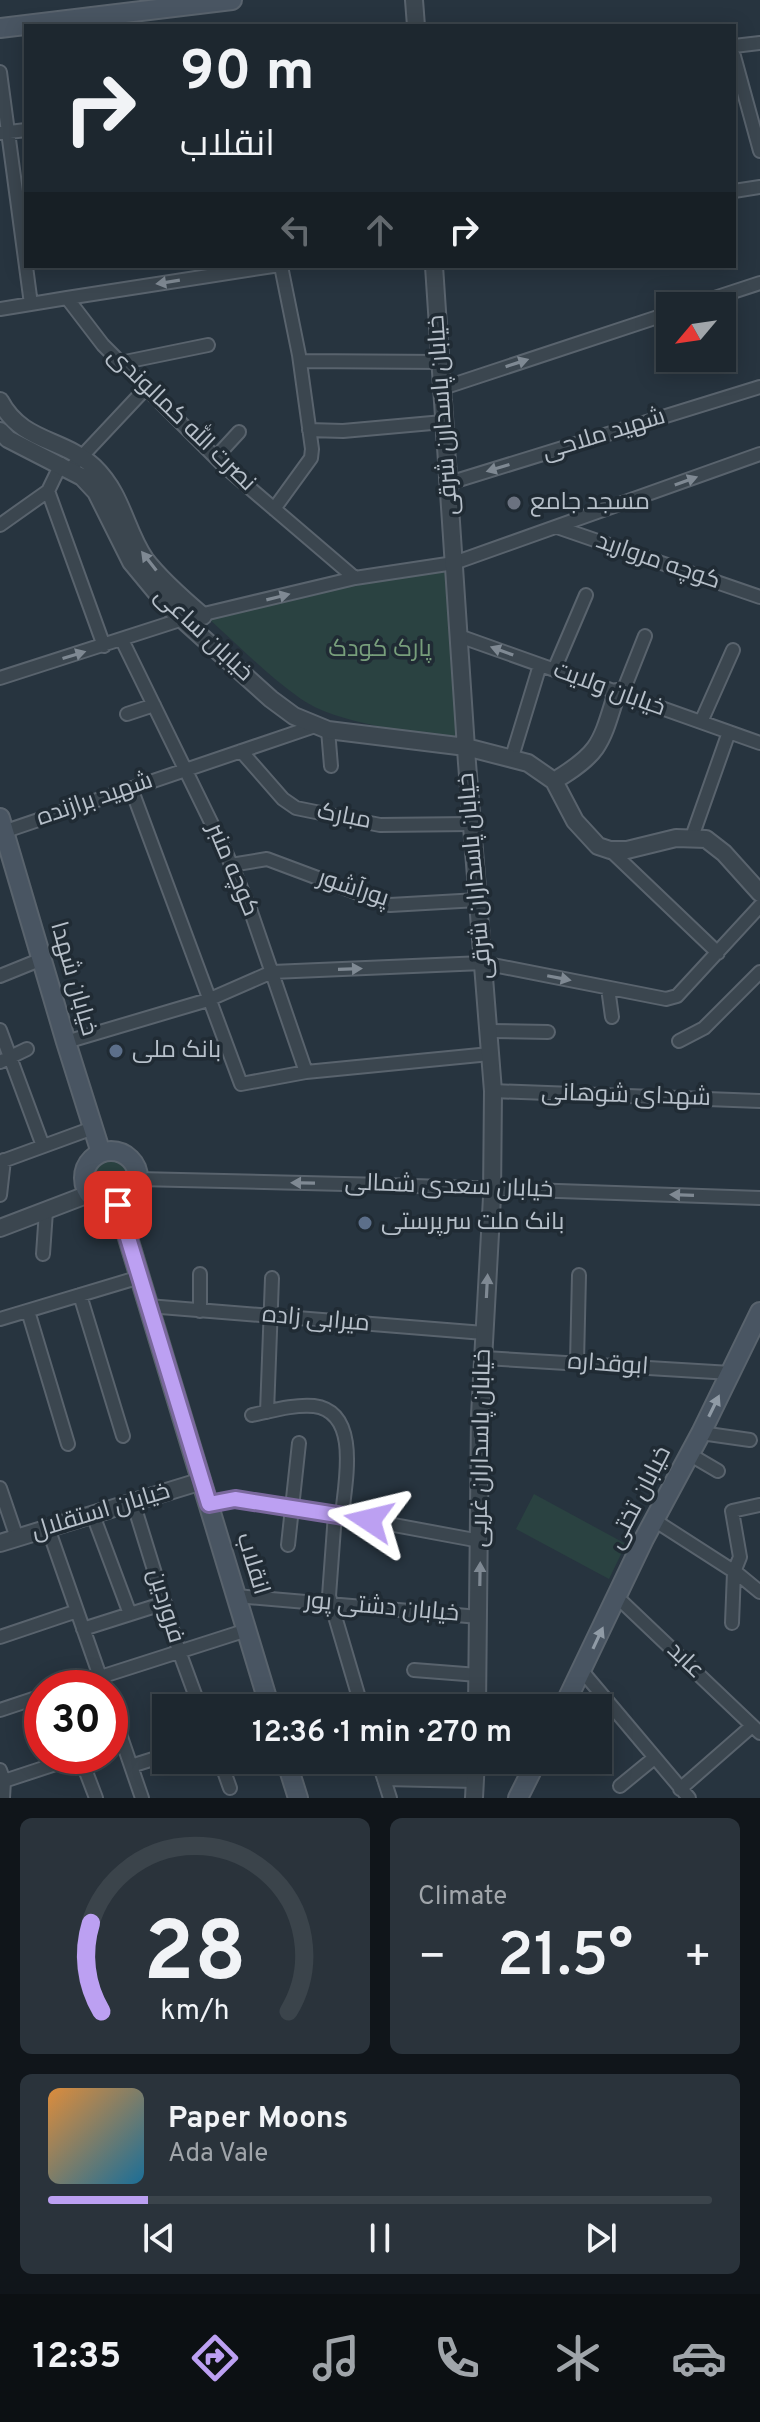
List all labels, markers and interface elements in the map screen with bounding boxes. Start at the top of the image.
text: 90 m [180,39,315,109]
icon: right [48,56,152,160]
text: انقلاب [180,123,275,169]
icon: left [274,208,318,252]
icon: ahead [358,208,402,252]
icon: right [442,208,486,252]
one-way arrow [155,276,180,289]
north arrow [656,292,736,372]
map controls [656,292,736,372]
street label: خیابان پاسدارن شرقی [422,314,466,516]
street label: نصرت الله کمالوندی [101,339,264,498]
one-way arrow [505,356,529,369]
street label: شهید ملاحی [539,402,669,468]
one-way arrow [486,462,510,475]
one-way arrow [674,474,698,486]
place label: مسجد جامع [530,488,650,518]
marker: مسجد جامع [505,494,523,512]
street label: کوچه مروارید [592,527,724,597]
one-way arrow [141,551,157,571]
street label: خیابان ساعی [147,581,259,689]
one-way arrow [266,590,291,603]
park label: پارک کودک [328,635,432,665]
one-way arrow [490,645,514,657]
one-way arrow [63,648,87,661]
street label: خیابان ولایت [549,656,669,724]
street label: شهید برازنده [33,766,157,834]
street label: خیابان پاسداران شرقی [452,771,500,981]
street label: مبارک [314,797,374,837]
street label: کوچه منبر [198,817,265,921]
street label: پورآشور [312,863,393,915]
street label: خیابان شهدا [42,918,104,1040]
one-way arrow [338,963,363,976]
one-way arrow [547,973,572,985]
place label: بانک ملی [132,1036,221,1066]
marker: بانک ملی [107,1042,125,1060]
street label: شهدای شوهانی [541,1078,711,1114]
street label: خیابان سعدی شمالی [344,1168,554,1206]
pin [84,1171,152,1239]
one-way arrow [290,1176,315,1189]
icon: arrive [96,1183,140,1227]
one-way arrow [669,1189,694,1201]
place label: بانک ملت سرپرستی [381,1208,564,1238]
marker: بانک ملت سرپرستی [356,1214,374,1232]
one-way arrow [480,1273,493,1298]
street label: میرابی زاده [261,1300,371,1340]
street label: ابوقداره [567,1347,649,1383]
street label: خیابان پاسداران غربی [465,1348,499,1548]
one-way arrow [708,1394,721,1417]
street label: خیابان تختی [601,1441,679,1555]
street label: خیابان استقلال [28,1477,174,1547]
position arrow [327,1478,411,1562]
street label: انقلاب [228,1529,276,1599]
one-way arrow [474,1561,486,1586]
street label: فروردین [140,1565,190,1647]
street label: خیابان دشتی پور [302,1586,460,1630]
one-way arrow [591,1626,605,1650]
street label: عابد [660,1636,710,1686]
speed limit sign: 30 [24,1670,128,1774]
text: 12:36 · 1 min · 270 m [252,1715,512,1752]
text: Climate [418,1881,507,1914]
text: 28 [143,1905,247,2010]
text: 21.5° [497,1921,633,1997]
text: − [418,1931,446,1987]
text: + [684,1931,712,1987]
text: km/h [160,1994,230,2030]
text: Paper Moons [168,2101,348,2138]
text: Ada Vale [168,2138,268,2171]
icon: previous [137,2216,181,2260]
icon: pause [358,2216,402,2260]
icon: next [579,2216,623,2260]
icon: directions [187,2330,243,2386]
icon: music [308,2330,364,2386]
icon: phone [429,2330,485,2386]
icon: climate [550,2330,606,2386]
icon: car [671,2330,727,2386]
text: 12:35 [33,2335,121,2381]

